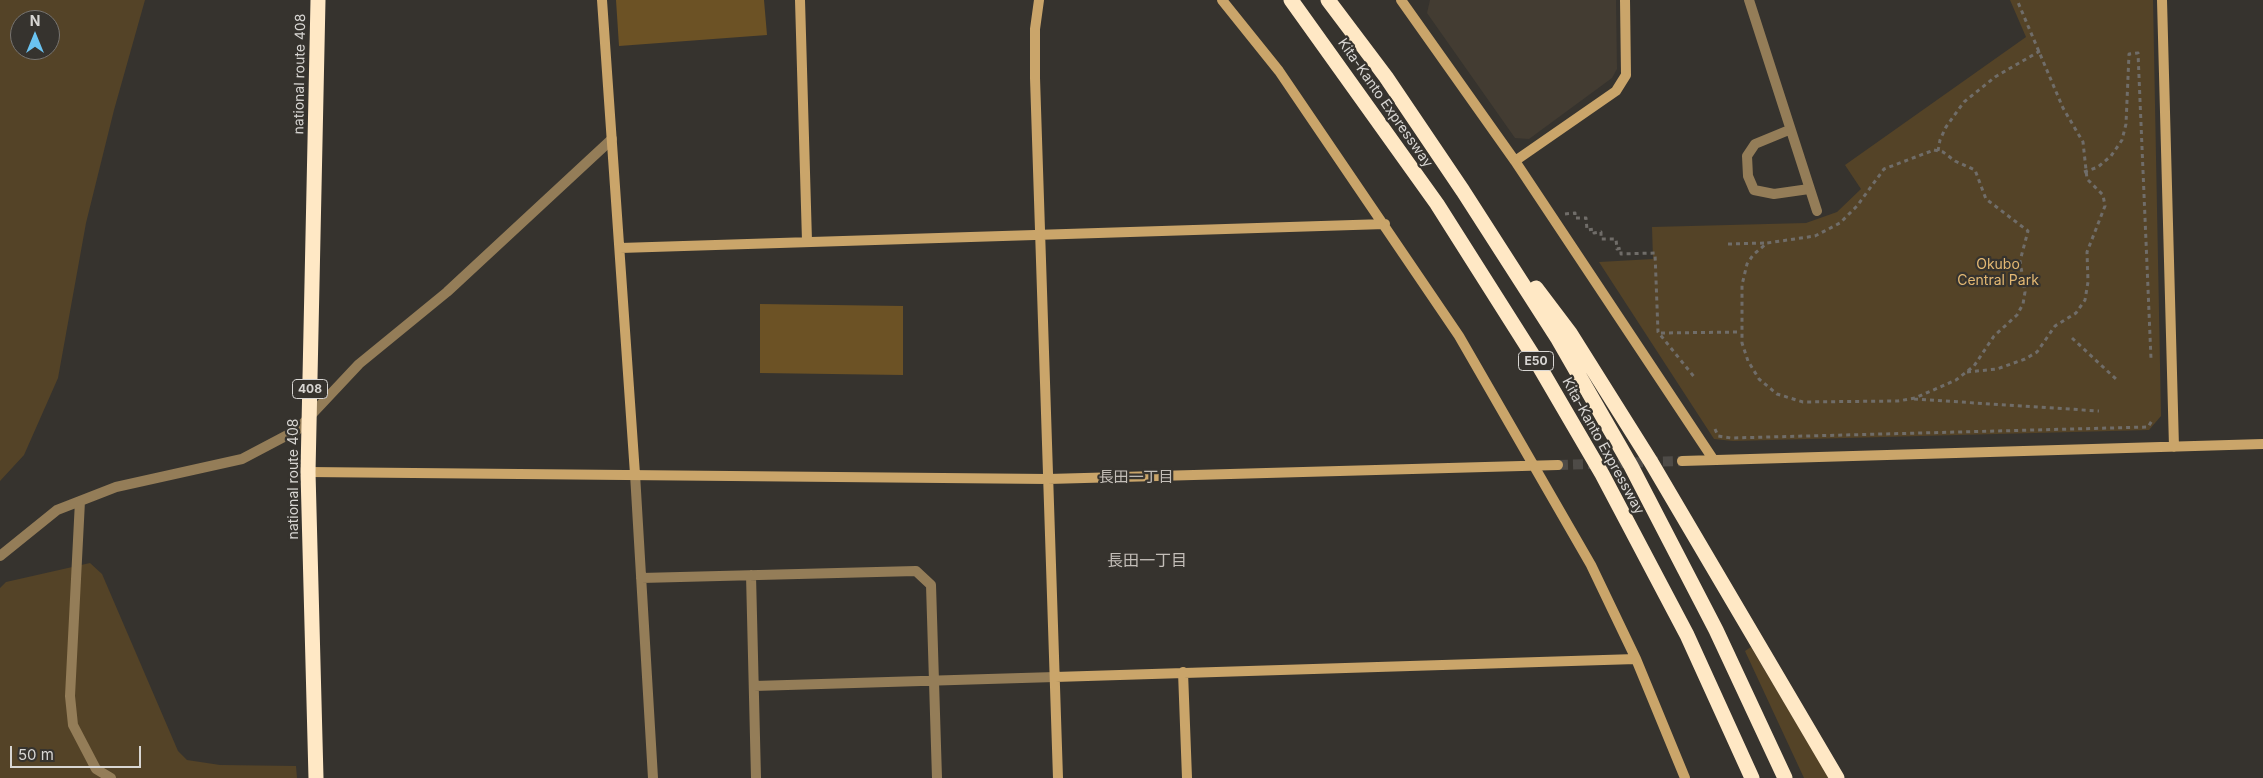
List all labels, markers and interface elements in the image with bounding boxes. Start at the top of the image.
north arrow [10,10,60,60]
text: N [30,12,40,29]
street label: national route 408 [291,13,309,135]
street label: Kita-Kanto Expressway [1334,35,1436,171]
park label: Okubo Central Park [1957,257,2039,290]
road number: E50 [1518,352,1554,371]
street label: Kita-Kanto Expressway [1558,375,1648,517]
road number: 408 [292,379,328,398]
street label: national route 408 [286,419,302,539]
district label: 長田一丁目 [1099,468,1173,486]
district label: 長田一丁目 [1107,551,1187,571]
scale bar [12,736,144,768]
text: 50 m [18,745,54,764]

